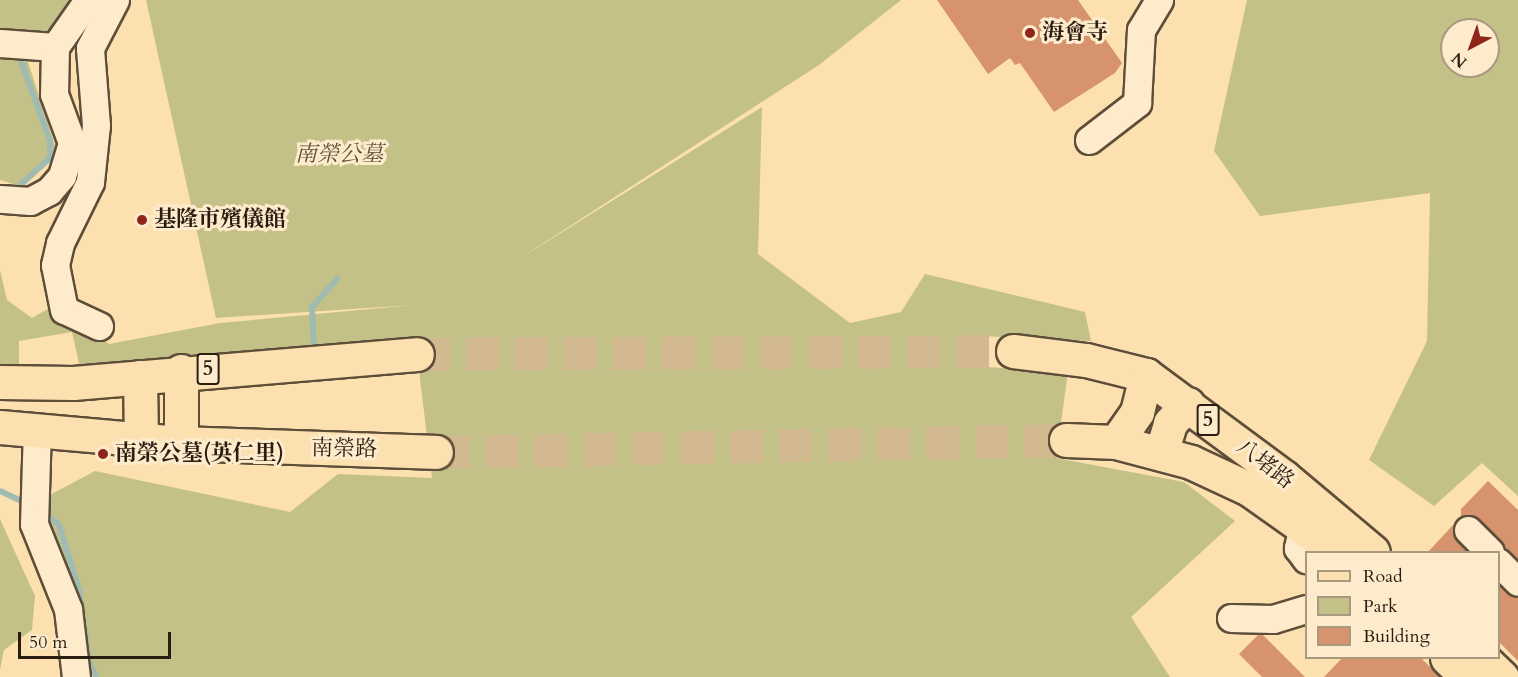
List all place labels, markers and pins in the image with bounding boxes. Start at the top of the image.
place label: 海會寺 [1042,20,1108,46]
marker: 海會寺 [1023,26,1037,40]
place label: 基隆市殯儀館 [154,207,286,233]
marker: 基隆市殯儀館 [135,213,149,227]
place label: 南榮公墓(英仁里) [115,441,284,467]
marker: 南榮公墓(英仁里) [96,447,110,461]

